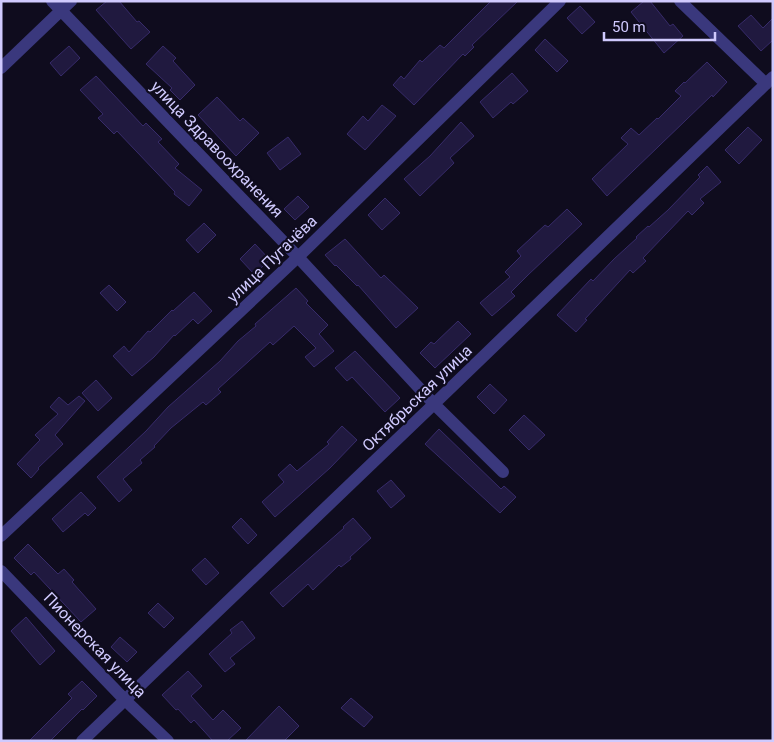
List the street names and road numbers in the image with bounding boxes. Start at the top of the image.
street label: улица Здравоохранения [147,77,287,221]
street label: улица Пугачёва [223,211,321,307]
street label: Октябрьская улица [358,341,476,455]
street label: Пионерская улица [40,588,150,702]

